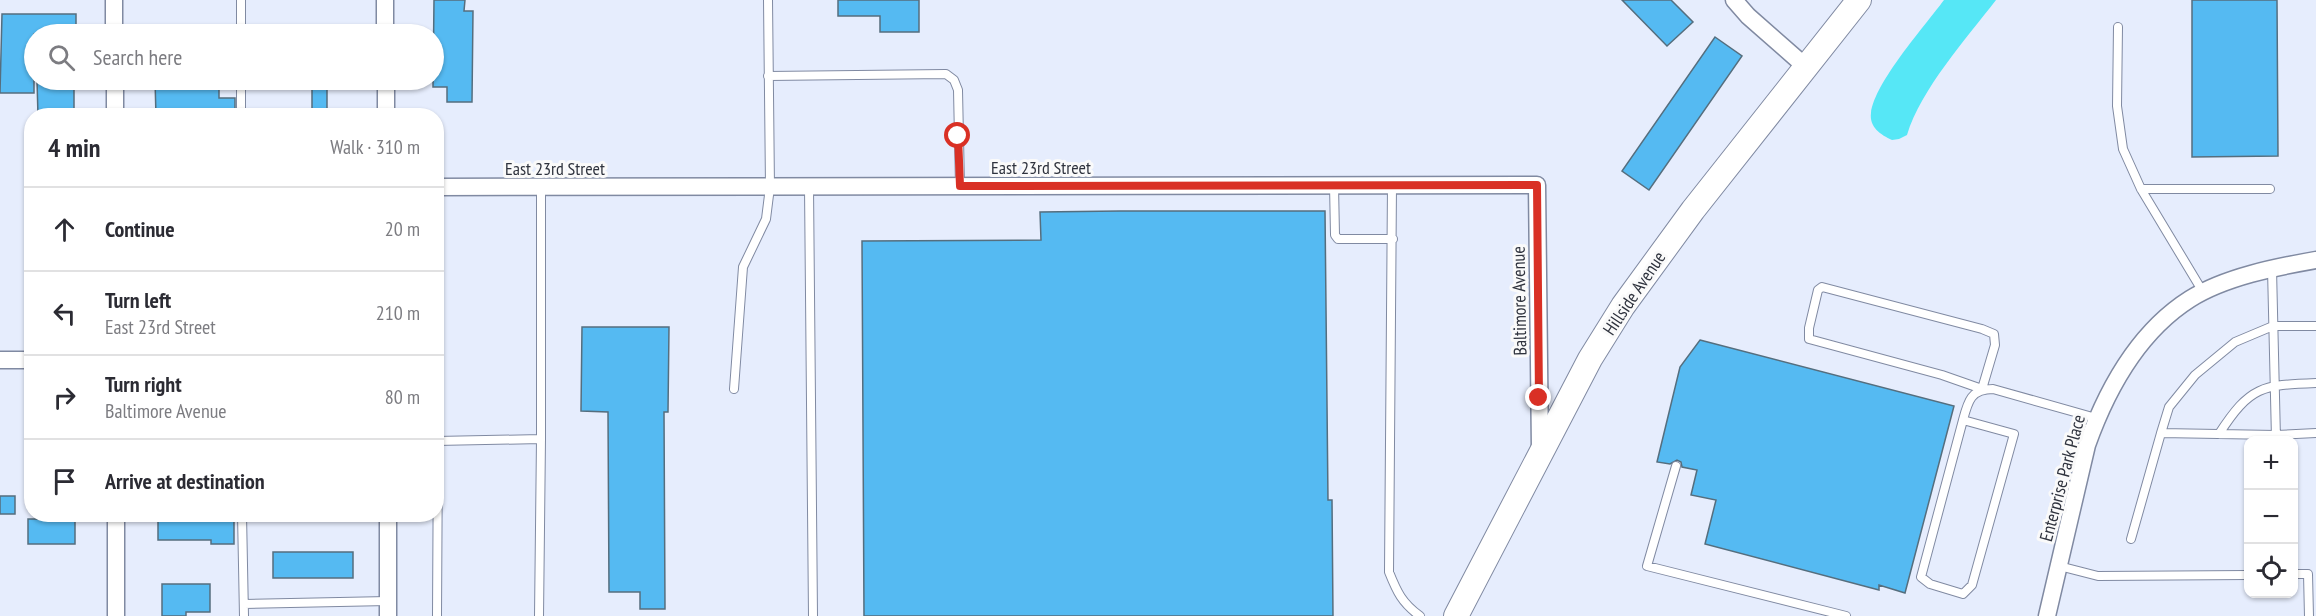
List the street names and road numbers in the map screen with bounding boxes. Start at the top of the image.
street label: East 23rd Street [991,156,1091,179]
street label: East 23rd Street [505,157,605,180]
street label: Baltimore Avenue [1507,246,1531,356]
street label: Hillside Avenue [1598,247,1670,339]
street label: Enterprise Park Place [2034,412,2090,544]

